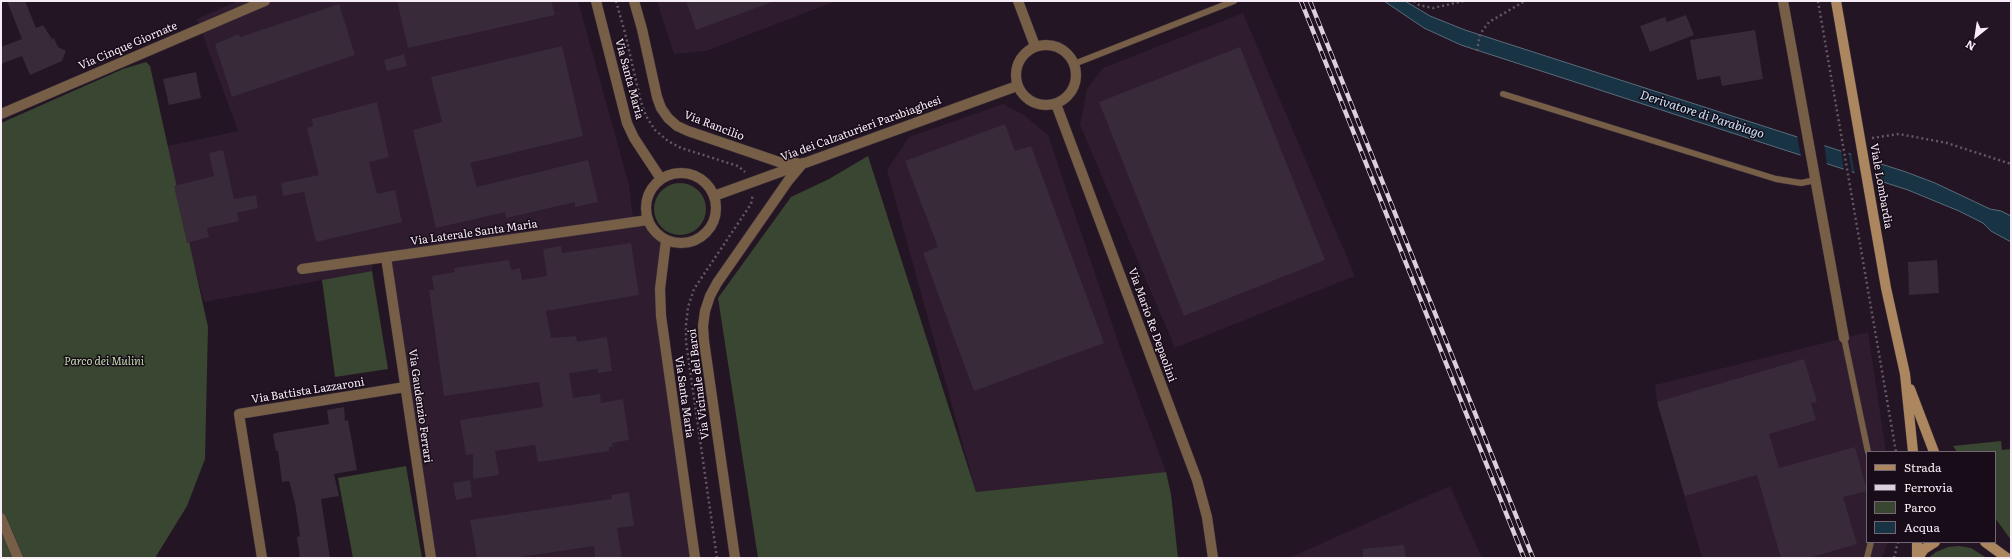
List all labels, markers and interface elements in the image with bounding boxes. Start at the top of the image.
north arrow [1956,16,1996,56]
street label: Via Cinque Giornate [77,19,179,73]
street label: Via Santa Maria [612,37,646,121]
text: N [1962,37,1978,56]
water label: Derivatore di Parabiago [1638,88,1766,142]
street label: Via dei Calzaturieri Parabiaghesi [779,94,943,164]
street label: Via Rancilio [682,108,746,144]
street label: Viale Lombardia [1867,142,1895,230]
street label: Via Laterale Santa Maria [410,218,538,248]
street label: Via Mario Re Depaolini [1125,266,1179,384]
street label: Via Vicinale del Baroi [686,328,712,440]
street label: Via Gaudenzio Ferrari [405,348,435,464]
park label: Parco dei Mulini [64,355,144,369]
street label: Via Santa Maria [672,355,696,439]
street label: Via Battista Lazzaroni [251,376,365,406]
legend [1866,451,1996,543]
text: Strada [1904,458,1942,476]
text: Ferrovia [1904,478,1953,496]
text: Parco [1904,498,1936,516]
text: Acqua [1904,518,1940,536]

